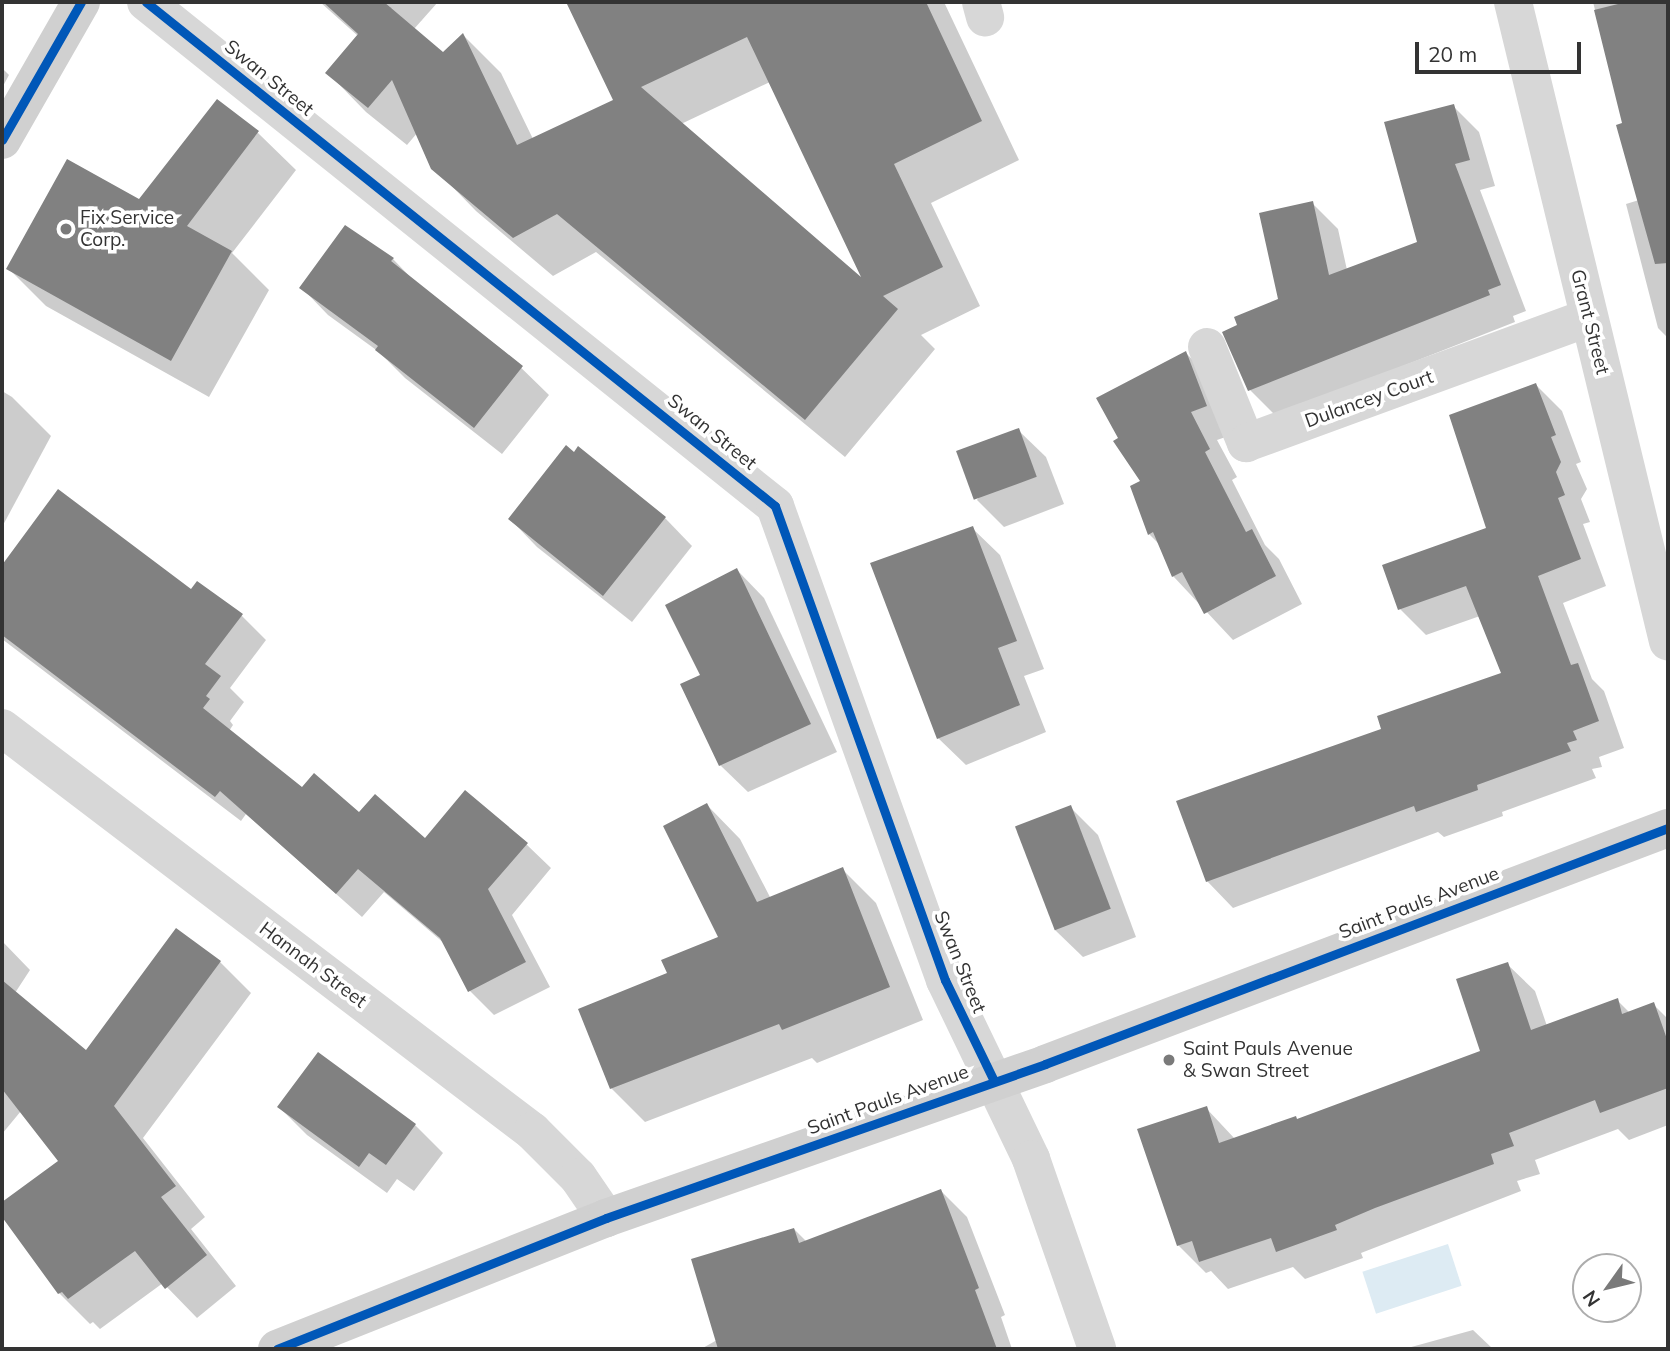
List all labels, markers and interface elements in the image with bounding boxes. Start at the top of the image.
scale bar [1418,28,1584,72]
street label: Swan Street [220,35,318,121]
text: 20 m [1428,41,1477,67]
place label: Fix Service Corp. [80,207,174,251]
marker: Fix Service Corp. [58,221,74,237]
street label: Grant Street [1566,267,1614,377]
street label: Dulancey Court [1302,365,1436,433]
street label: Swan Street [663,389,761,475]
street label: Saint Pauls Avenue [1336,862,1502,944]
street label: Swan Street [929,908,991,1016]
street label: Hannah Street [255,917,371,1013]
place label: Saint Pauls Avenue & Swan Street [1183,1038,1353,1082]
marker: Saint Pauls Avenue & Swan Street [1161,1052,1177,1068]
street label: Saint Pauls Avenue [804,1060,972,1140]
north arrow [1572,1253,1642,1323]
text: N [1577,1286,1605,1311]

